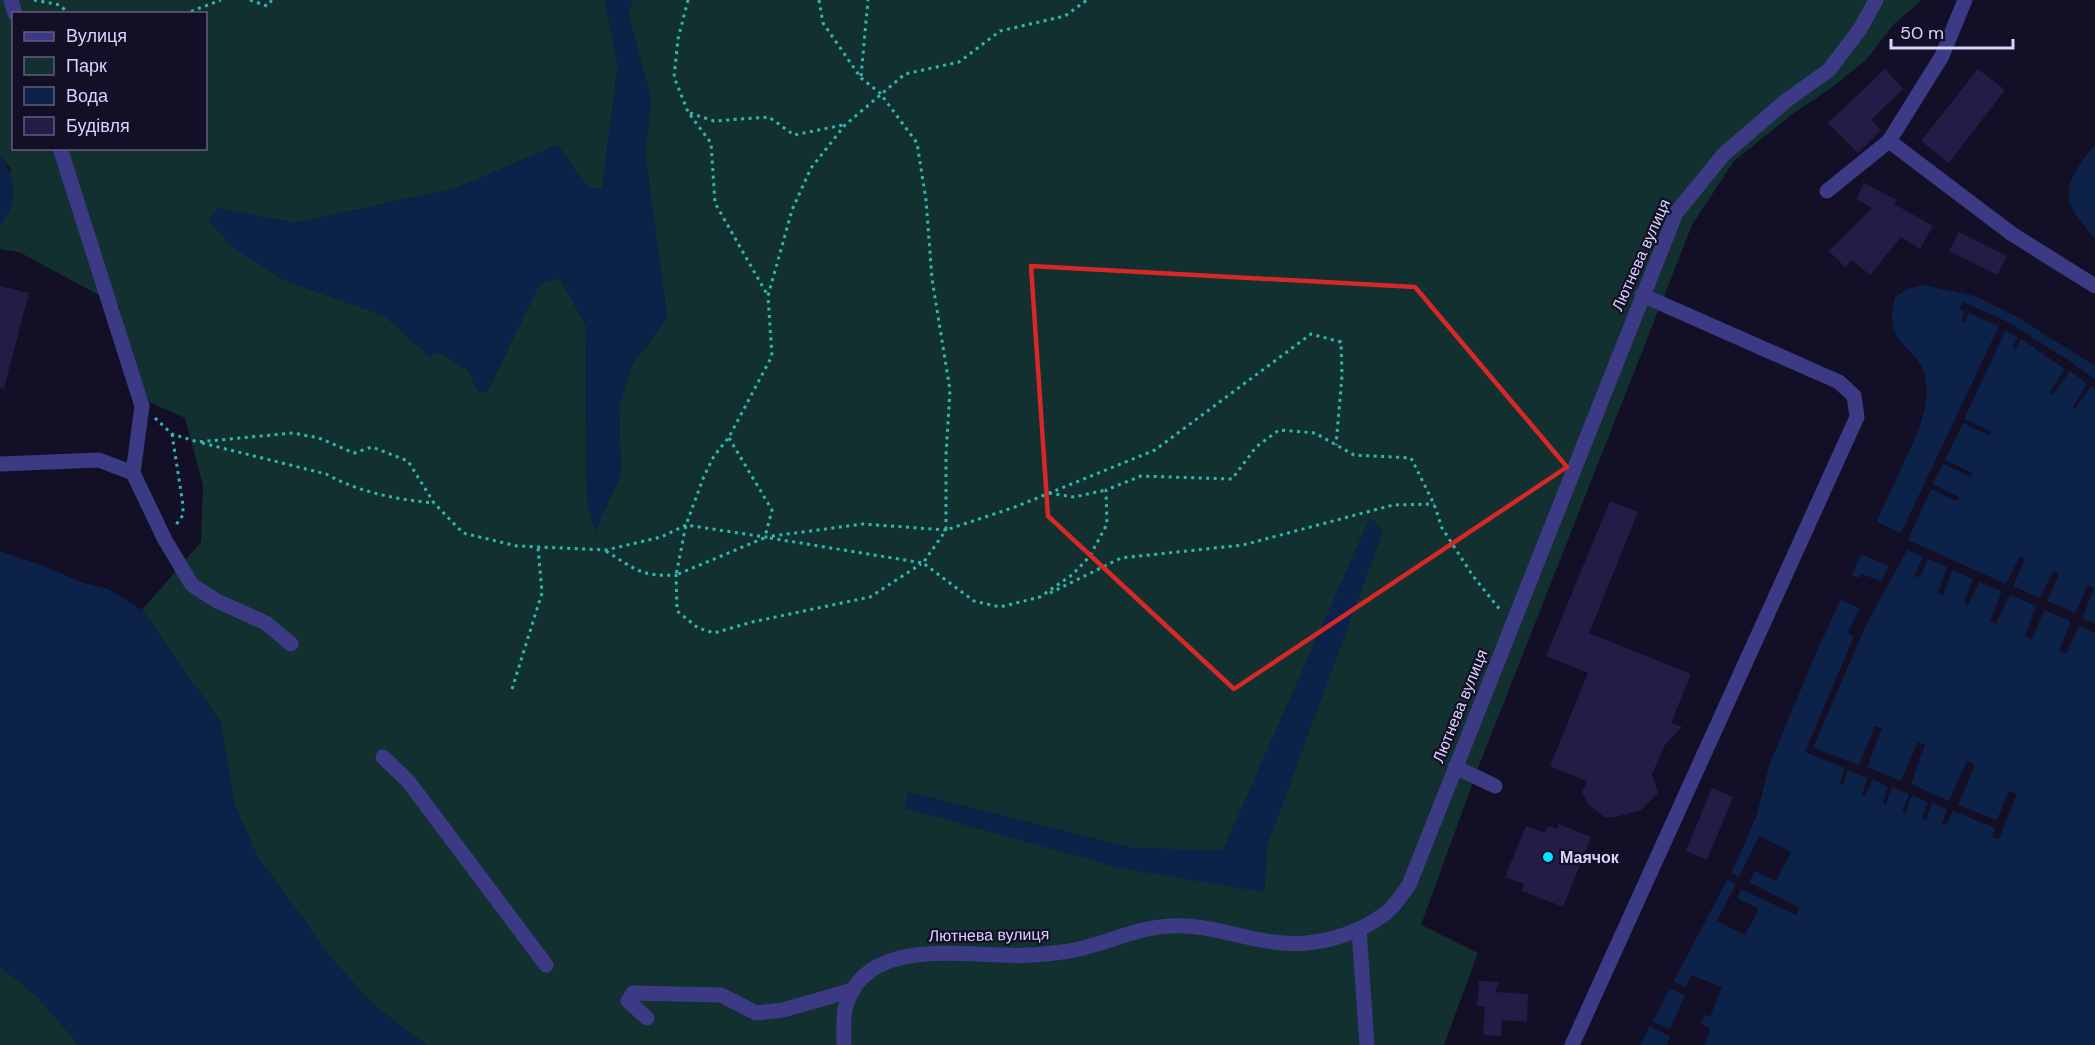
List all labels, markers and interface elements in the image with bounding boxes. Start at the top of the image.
legend [12,12,207,150]
scale bar [1891,12,2012,50]
text: 50 m [1900,21,1944,45]
text: Вулиця [66,24,127,48]
text: Парк [66,54,107,78]
text: Вода [66,84,109,108]
text: Будівля [66,114,130,138]
street label: Лютнева вулиця [1607,196,1675,314]
street label: Лютнева вулиця [1428,646,1492,766]
place label: Маячок [1560,847,1620,868]
marker: Маячок [1541,850,1555,864]
street label: Лютнева вулиця [929,923,1049,947]

